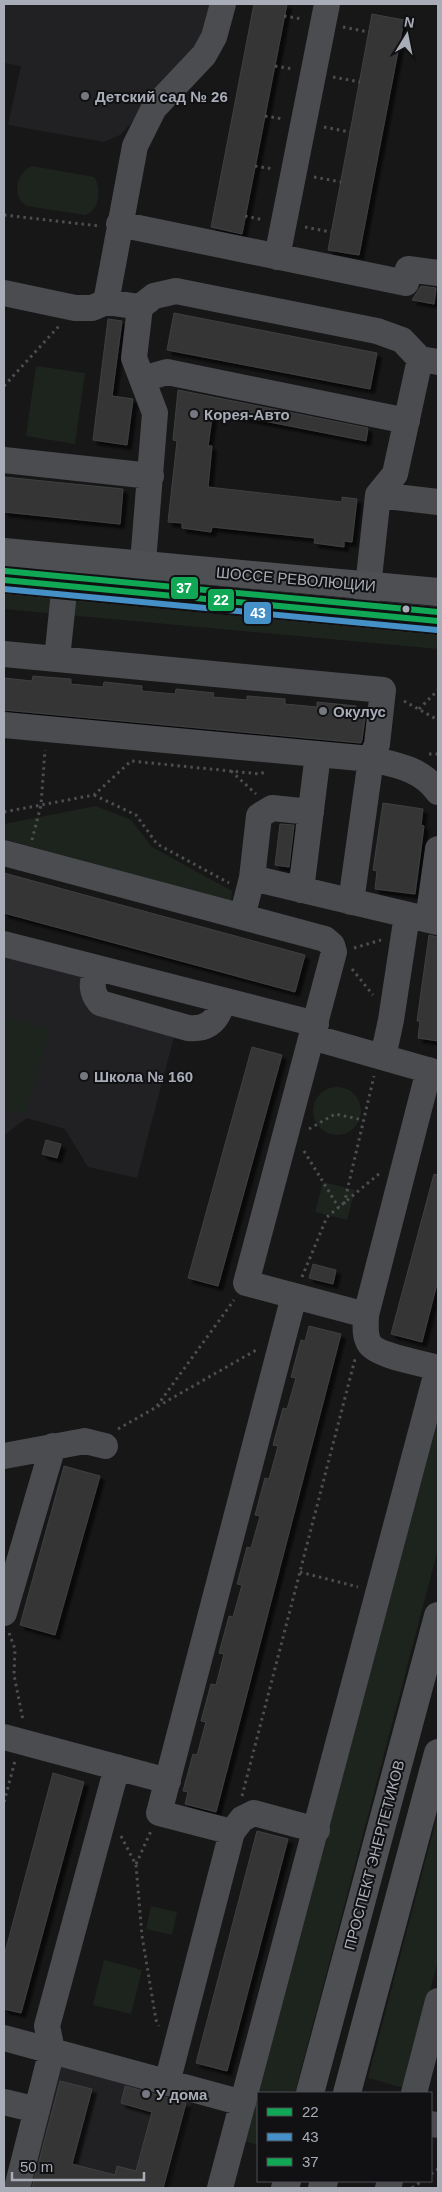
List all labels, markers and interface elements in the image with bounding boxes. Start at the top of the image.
north arrow [382,10,432,60]
text: N [403,13,416,31]
place label: Детский сад № 26 [95,88,228,105]
marker: Детский сад № 26 [79,90,91,102]
place label: Корея-Авто [204,406,290,423]
marker: Корея-Авто [188,408,200,420]
street label: ШОССЕ РЕВОЛЮЦИИ [216,564,376,594]
line badge: 37 [170,576,199,600]
text: 37 [176,580,192,596]
line badge: 22 [207,588,235,612]
text: 22 [213,592,229,608]
line badge: 43 [243,601,272,625]
unlabelled marker [401,604,411,614]
text: 43 [250,605,266,621]
place label: Окулус [333,703,386,720]
marker: Окулус [317,705,329,717]
place label: Школа № 160 [94,1068,193,1085]
marker: Школа № 160 [78,1070,90,1082]
street label: ПРОСПЕКТ ЭНЕРГЕТИКОВ [340,1758,408,1952]
place label: У дома [156,2086,208,2103]
marker: У дома [140,2088,152,2100]
legend [257,2092,432,2182]
text: 22 [302,2103,319,2120]
text: 43 [302,2128,319,2145]
scale bar [12,2150,145,2182]
text: 37 [302,2153,319,2170]
text: 50 m [20,2158,53,2175]

